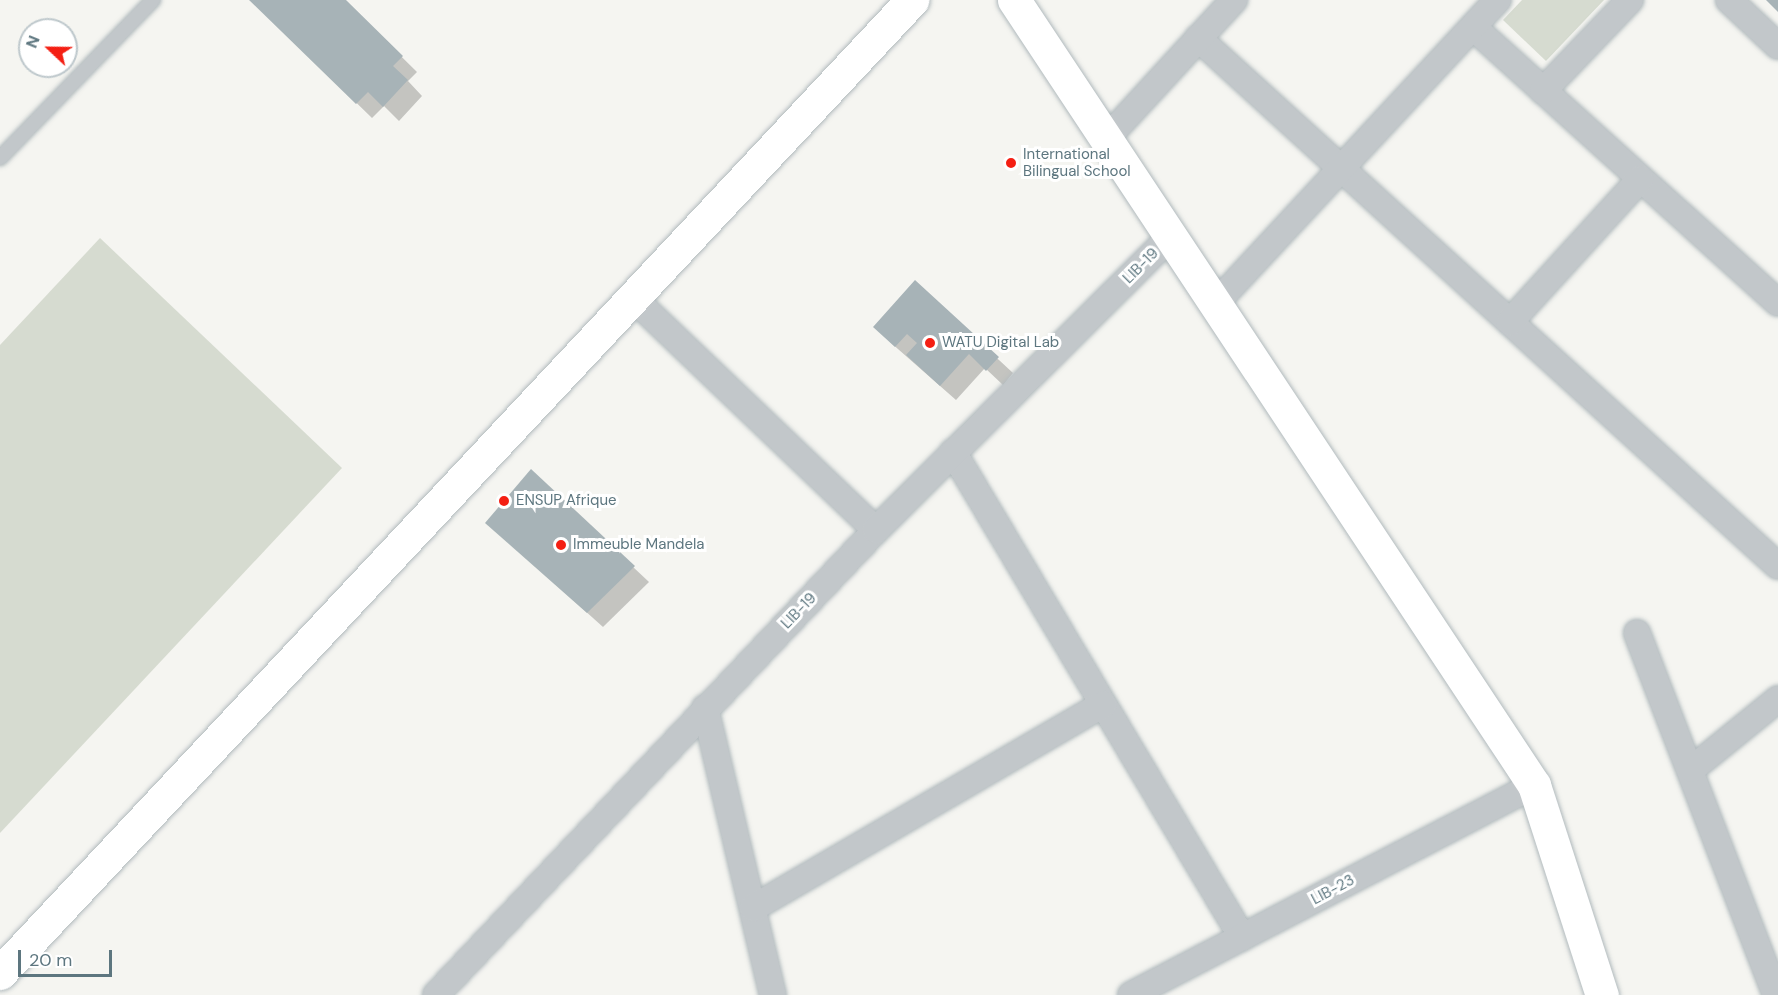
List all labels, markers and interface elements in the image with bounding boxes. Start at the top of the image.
north arrow [18,18,78,78]
text: N [21,32,45,51]
place label: International Bilingual School [1023,145,1131,180]
marker: International Bilingual School [1004,156,1018,170]
street label: LIB-19 [1120,245,1162,287]
place label: WATU Digital Lab [942,334,1059,352]
marker: WATU Digital Lab [923,336,937,350]
place label: ENSUP Afrique [516,492,617,510]
marker: ENSUP Afrique [497,494,511,508]
place label: Immeuble Mandela [573,536,704,554]
marker: Immeuble Mandela [554,538,568,552]
street label: LIB-19 [778,589,820,633]
street label: LIB-23 [1308,871,1358,909]
scale bar [21,938,116,976]
text: 20 m [29,948,72,972]

